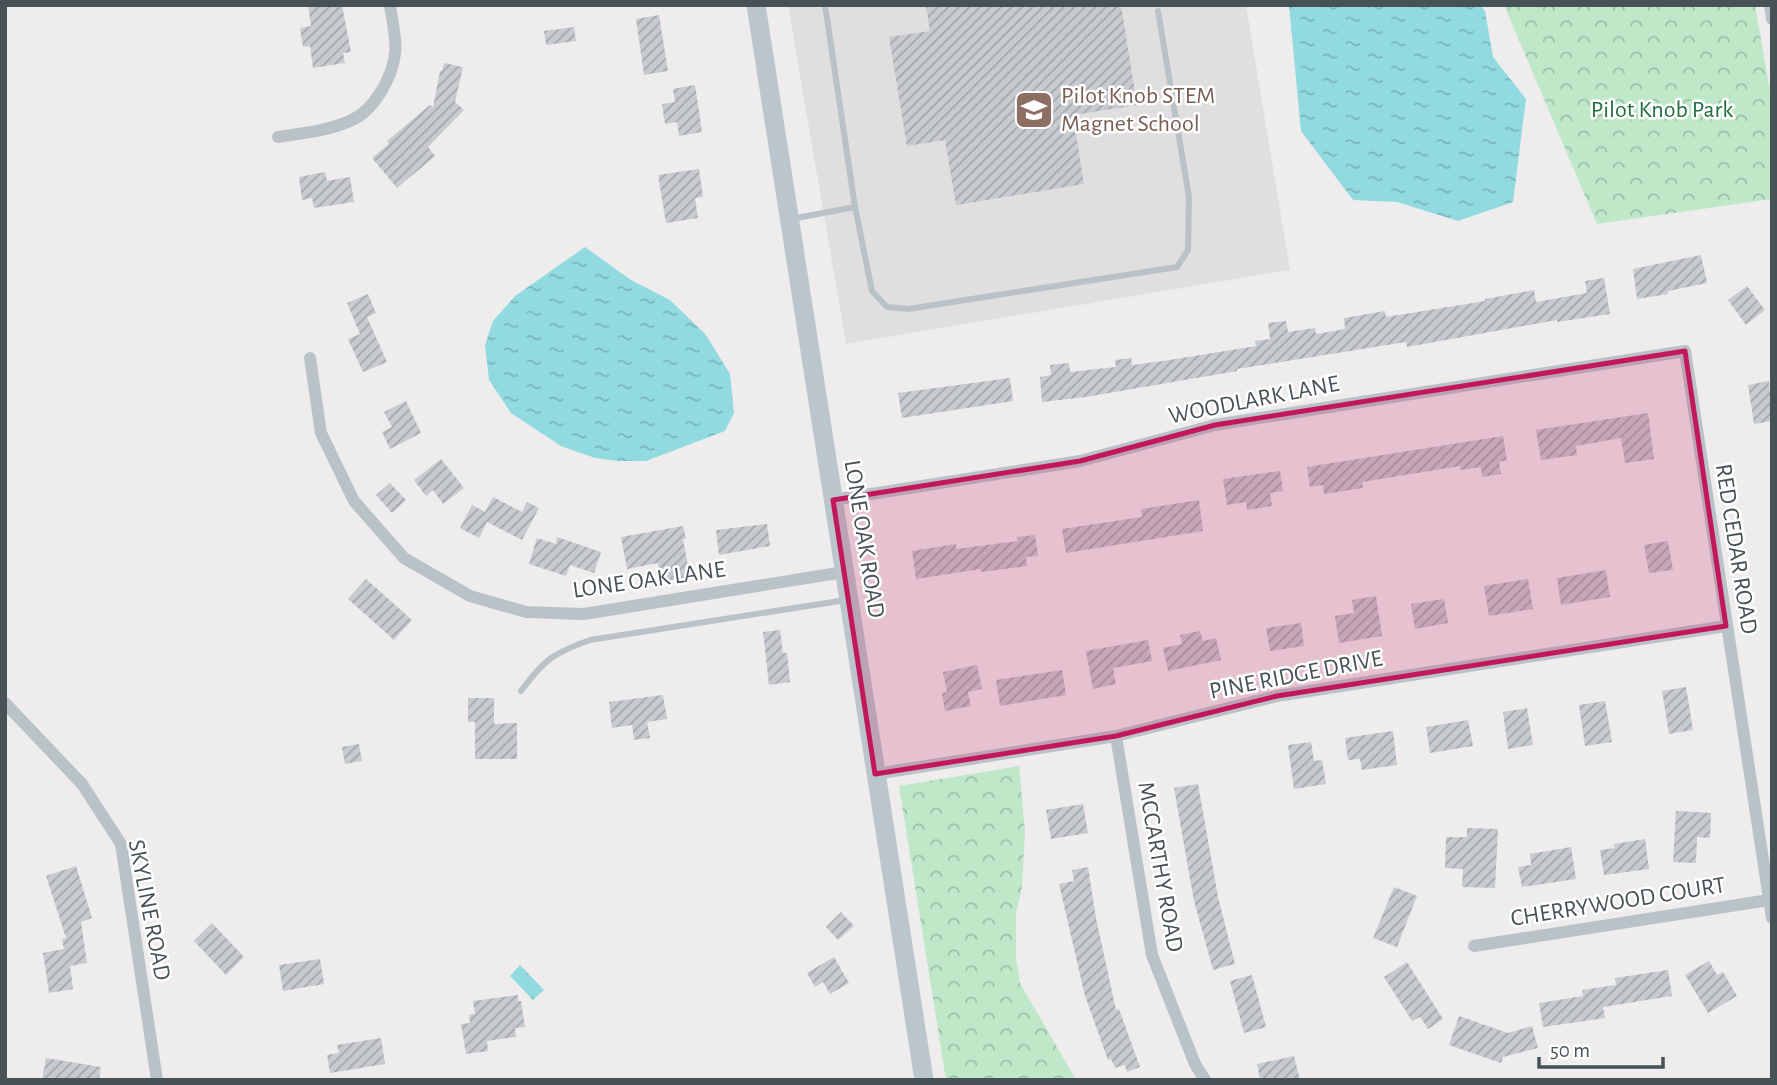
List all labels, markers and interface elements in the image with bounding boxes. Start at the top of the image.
place label: Pilot Knob STEM Magnet School [1061,84,1215,136]
school or university icon: Pilot Knob STEM Magnet School [1013,89,1055,131]
park label: Pilot Knob Park [1591,98,1733,122]
street label: WOODLARK LANE [1167,372,1342,428]
street label: LONE OAK ROAD [840,458,888,620]
street label: RED CEDAR ROAD [1711,462,1761,636]
street label: LONE OAK LANE [571,557,727,603]
street label: PINE RIDGE DRIVE [1207,646,1385,704]
street label: MCCARTHY ROAD [1133,780,1187,954]
street label: SKYLINE ROAD [124,838,174,982]
street label: CHERRYWOOD COURT [1509,873,1727,931]
scale bar [1539,1026,1663,1070]
text: 50 m [1550,1040,1590,1061]

